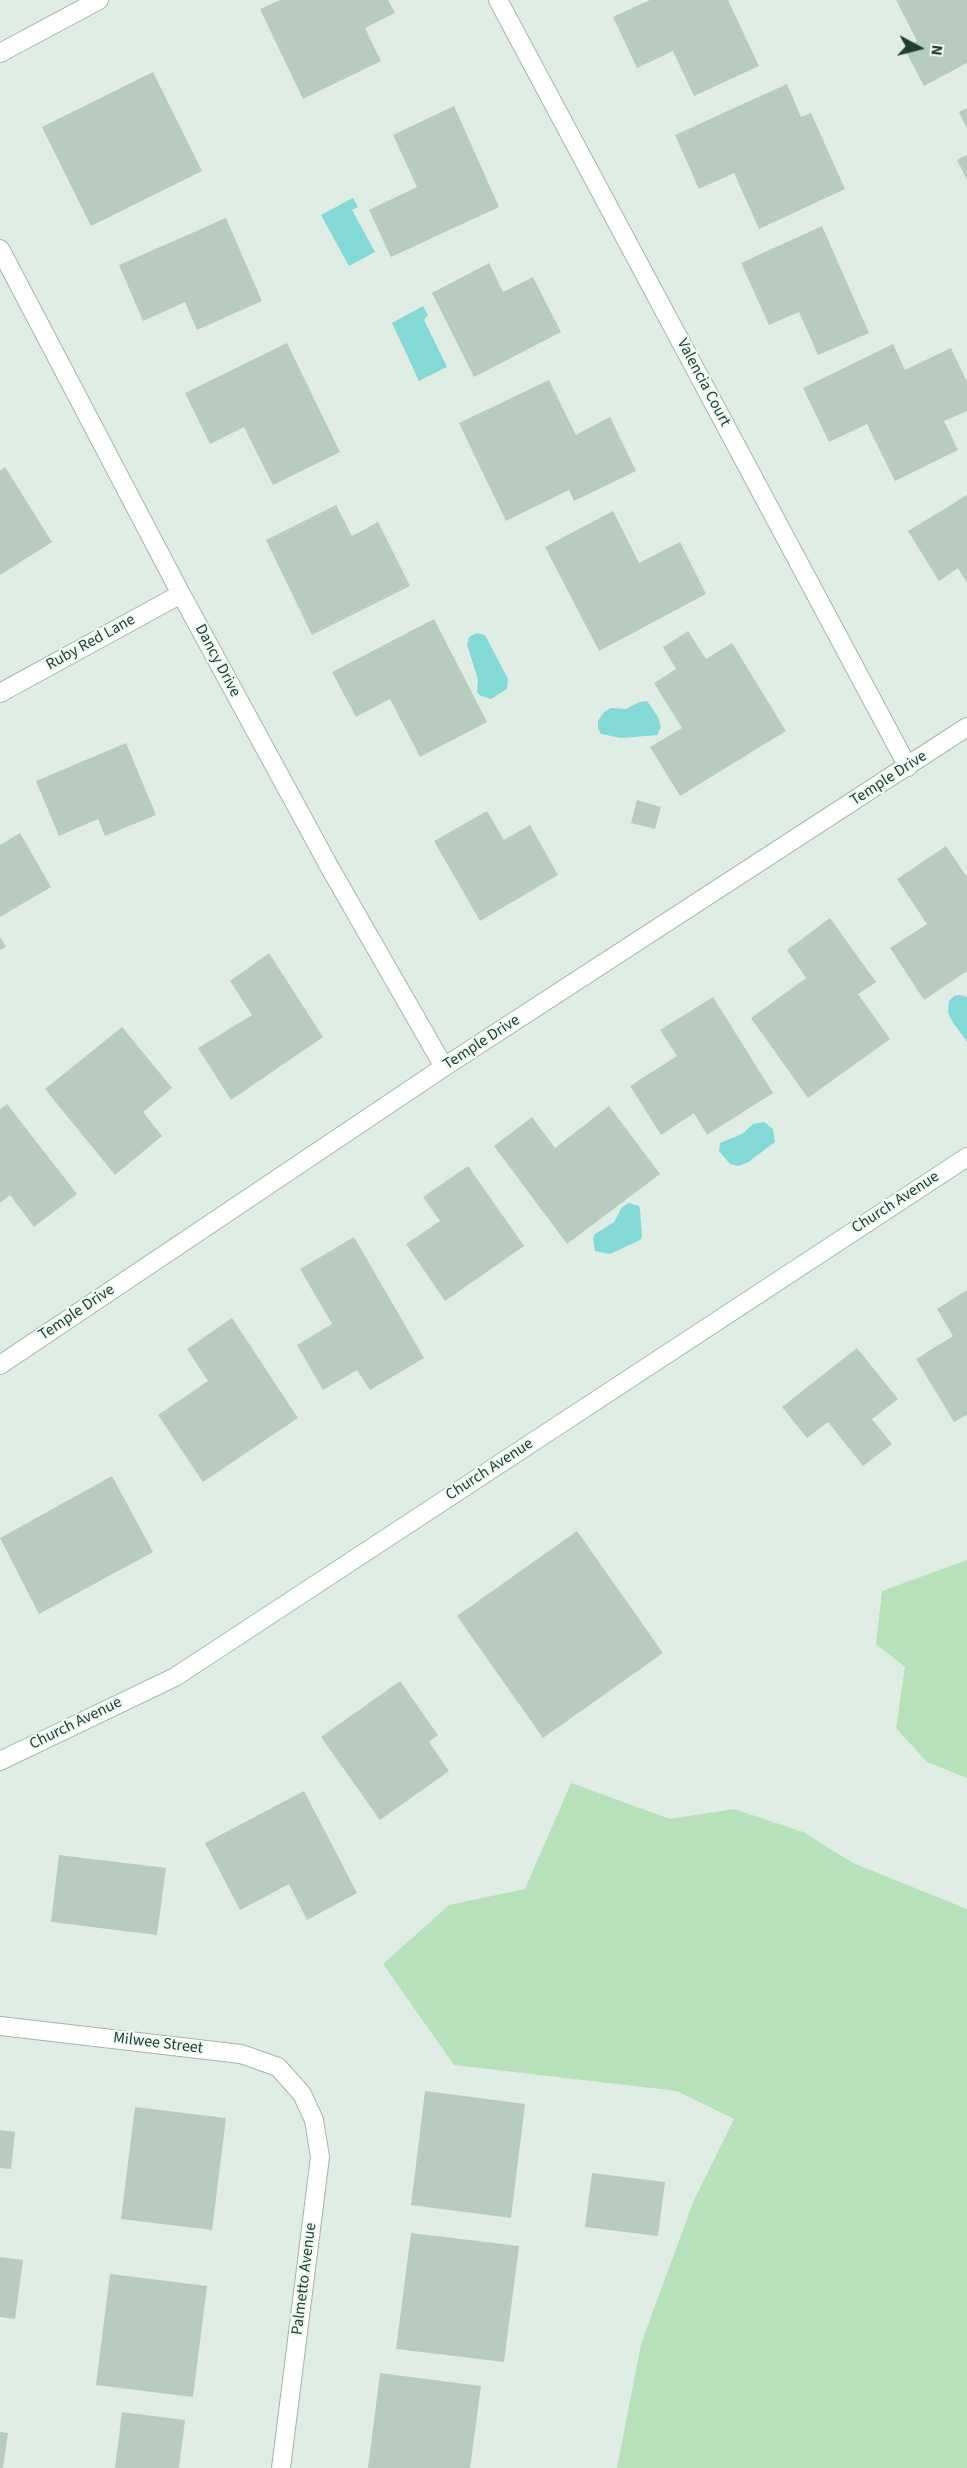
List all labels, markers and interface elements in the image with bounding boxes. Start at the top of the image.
north arrow [889,18,949,78]
text: N [925,44,948,57]
street label: Valencia Court [672,336,734,430]
street label: Ruby Red Lane [43,611,139,675]
street label: Dancy Drive [190,621,244,701]
street label: Temple Drive [847,747,931,811]
street label: Temple Drive [440,1011,524,1075]
street label: Church Avenue [849,1168,943,1238]
street label: Temple Drive [35,1281,119,1345]
street label: Church Avenue [443,1435,537,1505]
street label: Church Avenue [27,1693,125,1755]
street label: Milwee Street [112,2029,204,2059]
street label: Palmetto Avenue [289,2222,321,2336]

